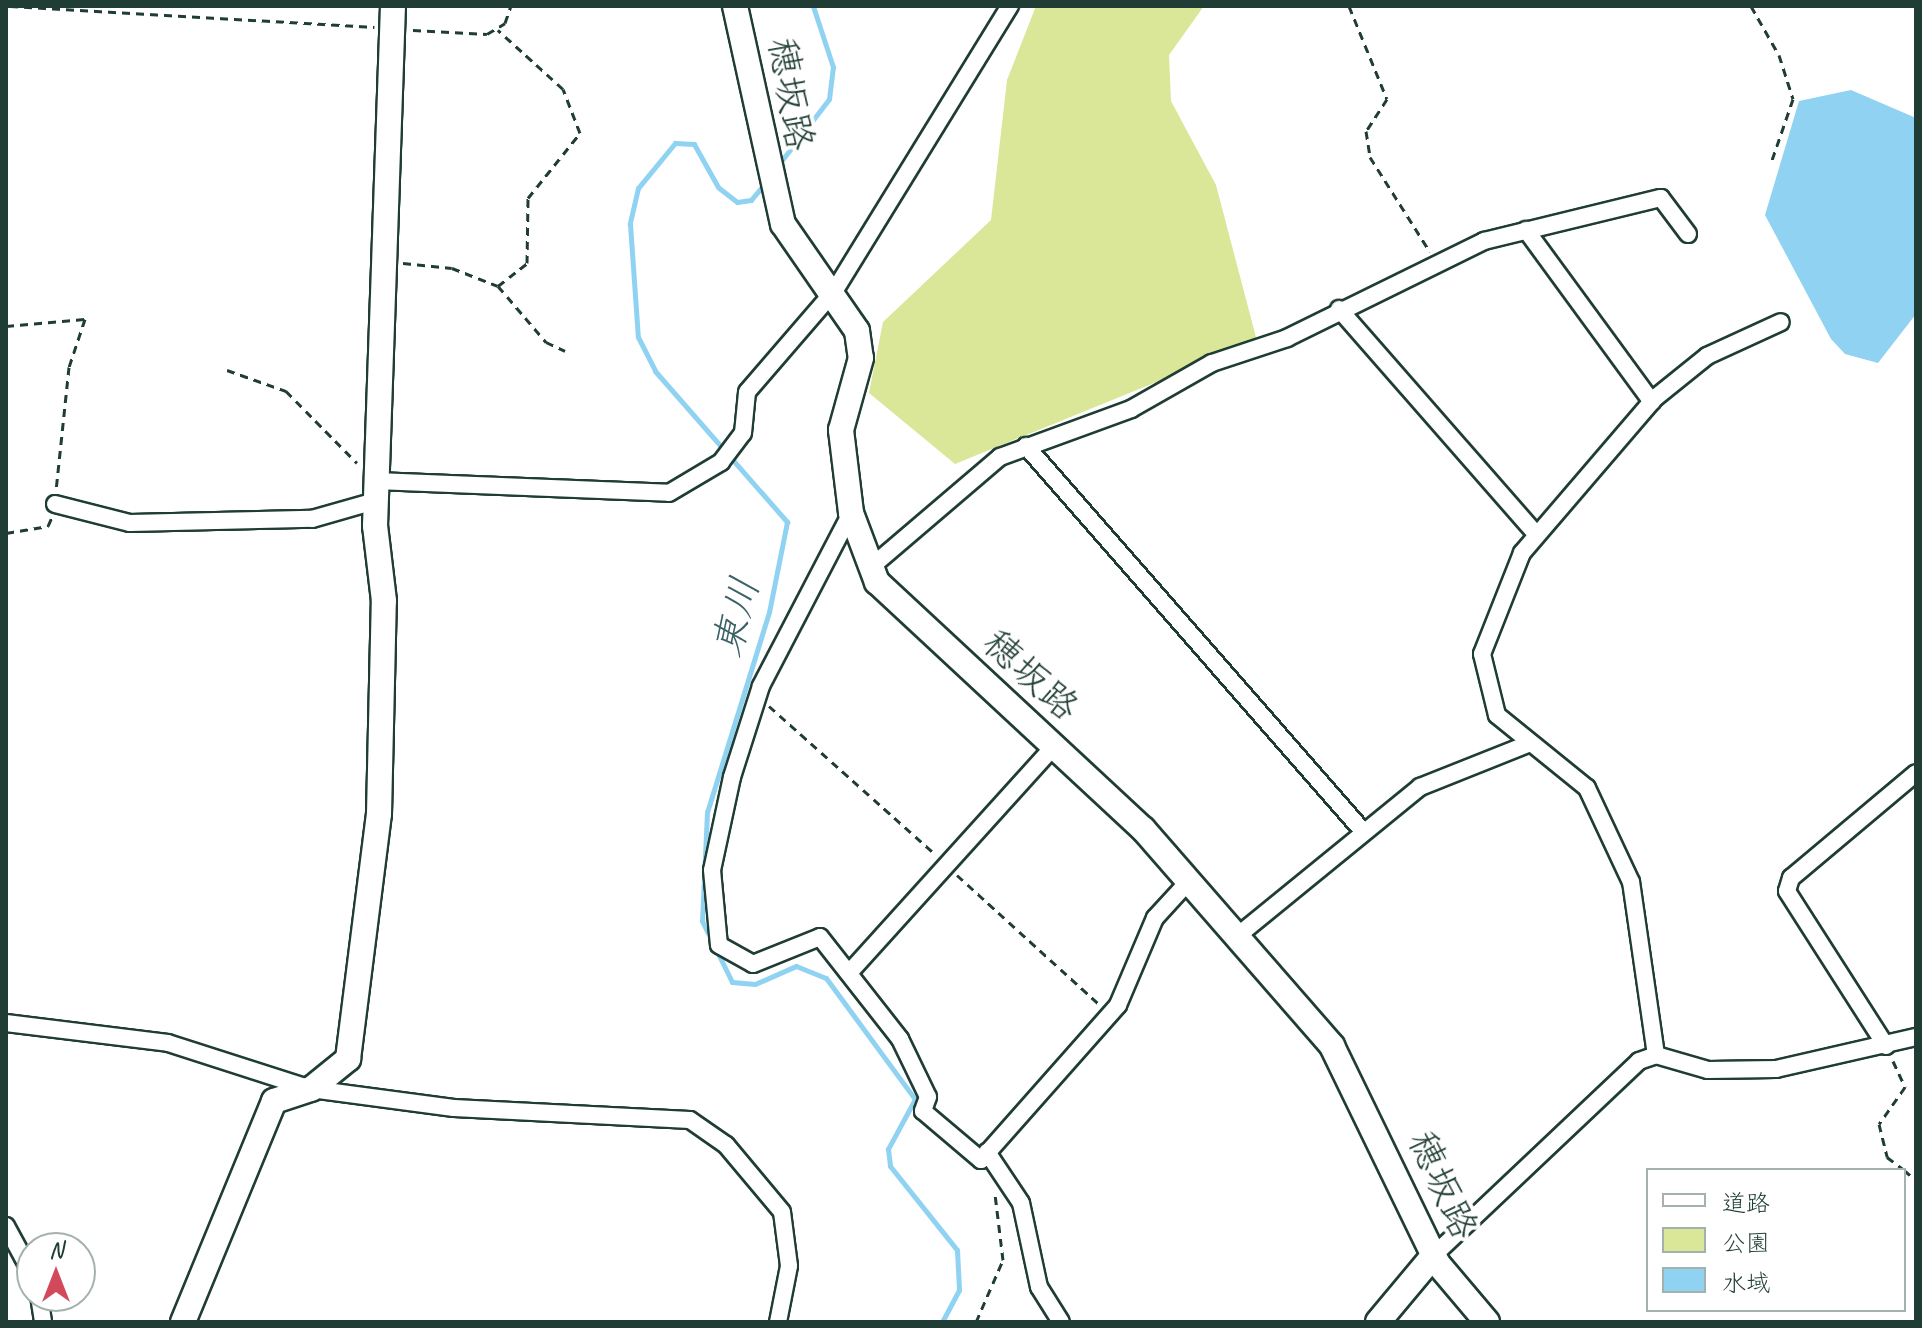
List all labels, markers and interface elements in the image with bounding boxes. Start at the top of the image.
street label: 穂坂路 [759,34,823,154]
water label: 東川 [702,572,770,662]
street label: 穂坂路 [973,620,1089,730]
street label: 穂坂路 [1398,1124,1488,1246]
legend [1646,1168,1906,1312]
text: 道路 [1722,1188,1770,1218]
text: 公園 [1722,1228,1770,1258]
north arrow [16,1232,96,1312]
text: N [49,1236,63,1264]
text: 水域 [1722,1268,1770,1298]

